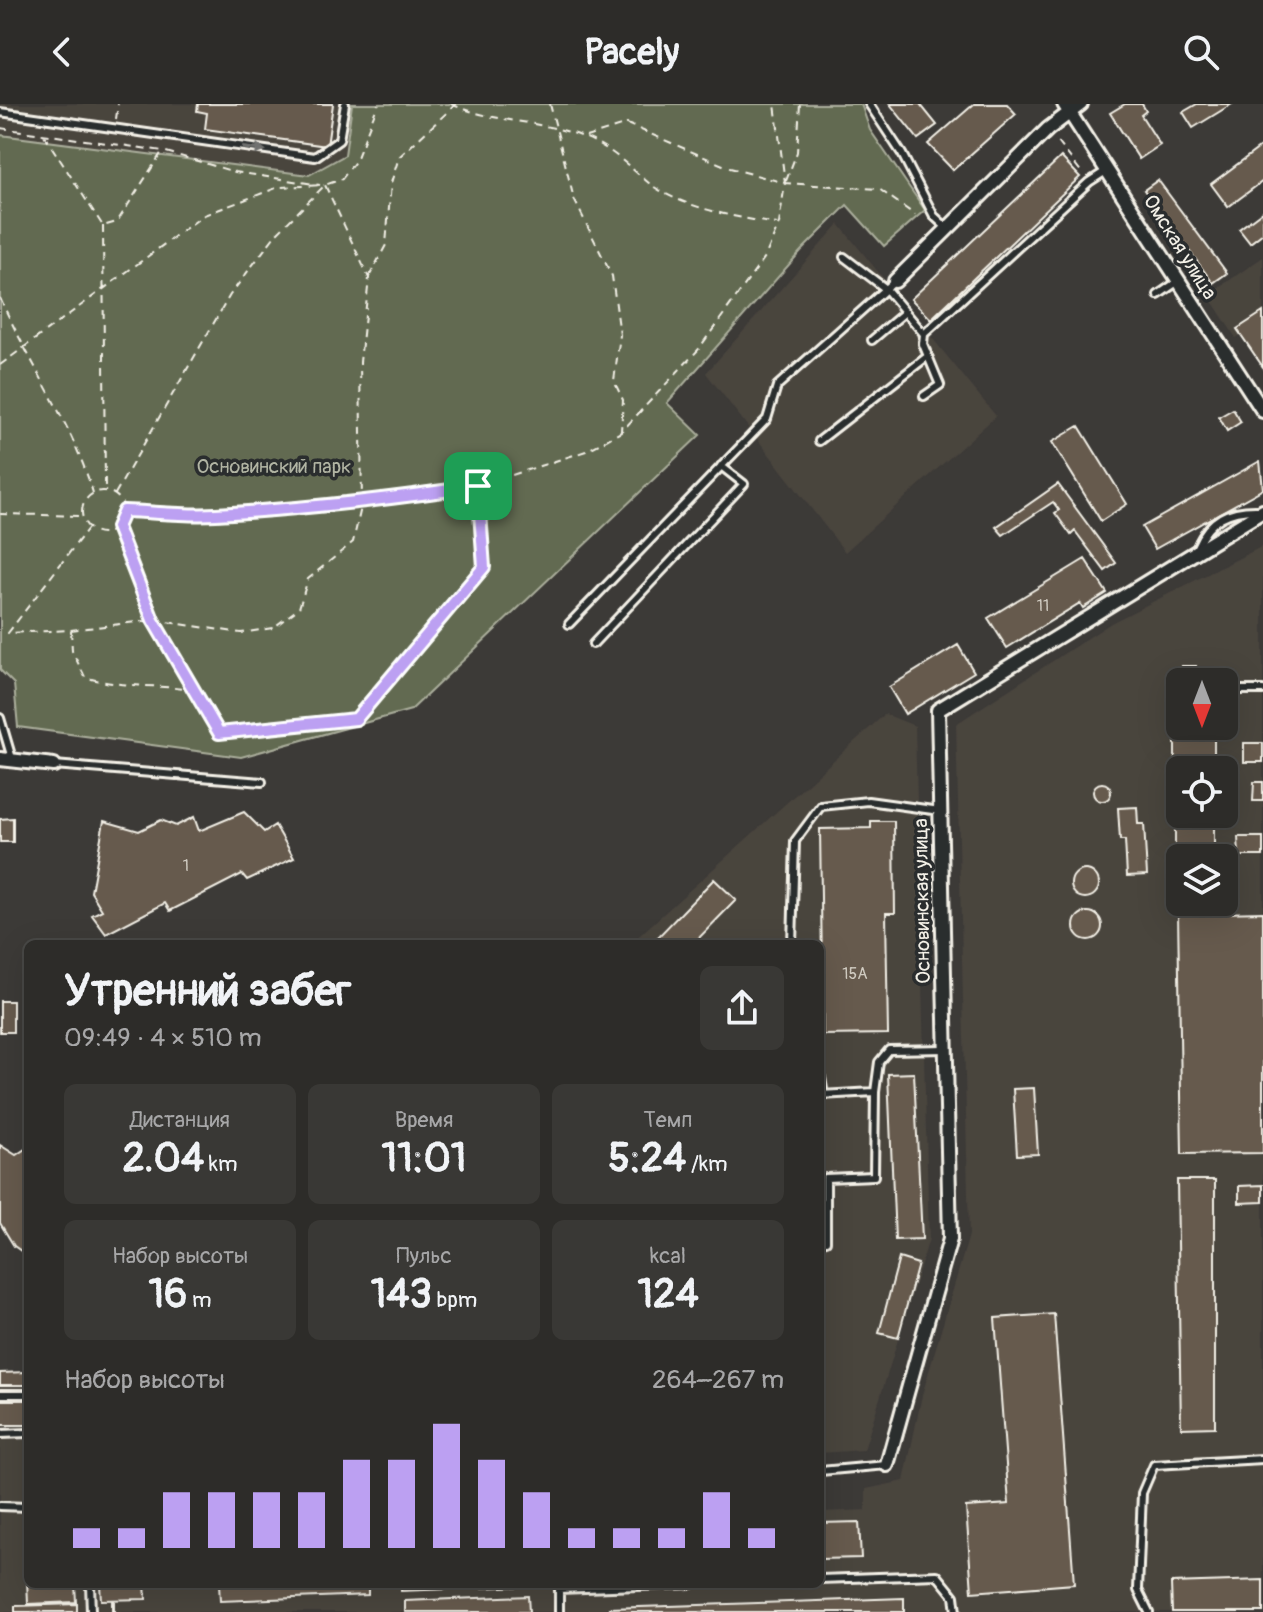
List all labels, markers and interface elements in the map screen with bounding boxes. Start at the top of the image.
icon: back [40,30,84,74]
text: Pacely [584,30,679,75]
icon: search [1179,30,1223,74]
one-way arrow [242,143,267,156]
street label: Омская улица [1138,190,1222,304]
pin [444,452,512,520]
park label: Основинский парк [197,454,351,479]
icon: arrive [456,464,500,508]
house number: 11 [1037,596,1049,616]
north arrow [1166,668,1238,740]
map controls [1166,668,1238,916]
button: locate [1166,756,1238,828]
street label: Основинская улица [908,818,936,984]
button: layers [1166,844,1238,916]
house number: 1 [183,856,189,876]
text: Утренний забег [64,964,351,1019]
house number: 15А [842,964,868,984]
button: share [700,966,784,1050]
text: 09:49 · 4 × 510 m [64,1022,262,1054]
text: Дистанция [130,1106,230,1134]
text: Время [395,1106,453,1134]
text: Темп [644,1106,692,1134]
text: 2.04 [122,1134,204,1183]
text: 11:01 [382,1134,466,1183]
text: 5:24 [608,1134,686,1183]
text: km [204,1150,238,1178]
text: /km [686,1150,728,1178]
text: Набор высоты [112,1242,248,1270]
text: Пульс [396,1242,452,1270]
text: kcal [650,1242,686,1270]
text: 16 [148,1270,187,1319]
text: 143 [371,1270,432,1319]
text: 124 [637,1270,699,1319]
text: m [187,1286,212,1314]
text: bpm [432,1286,477,1314]
text: Набор высоты [64,1364,225,1396]
text: 264–267 m [652,1364,784,1396]

